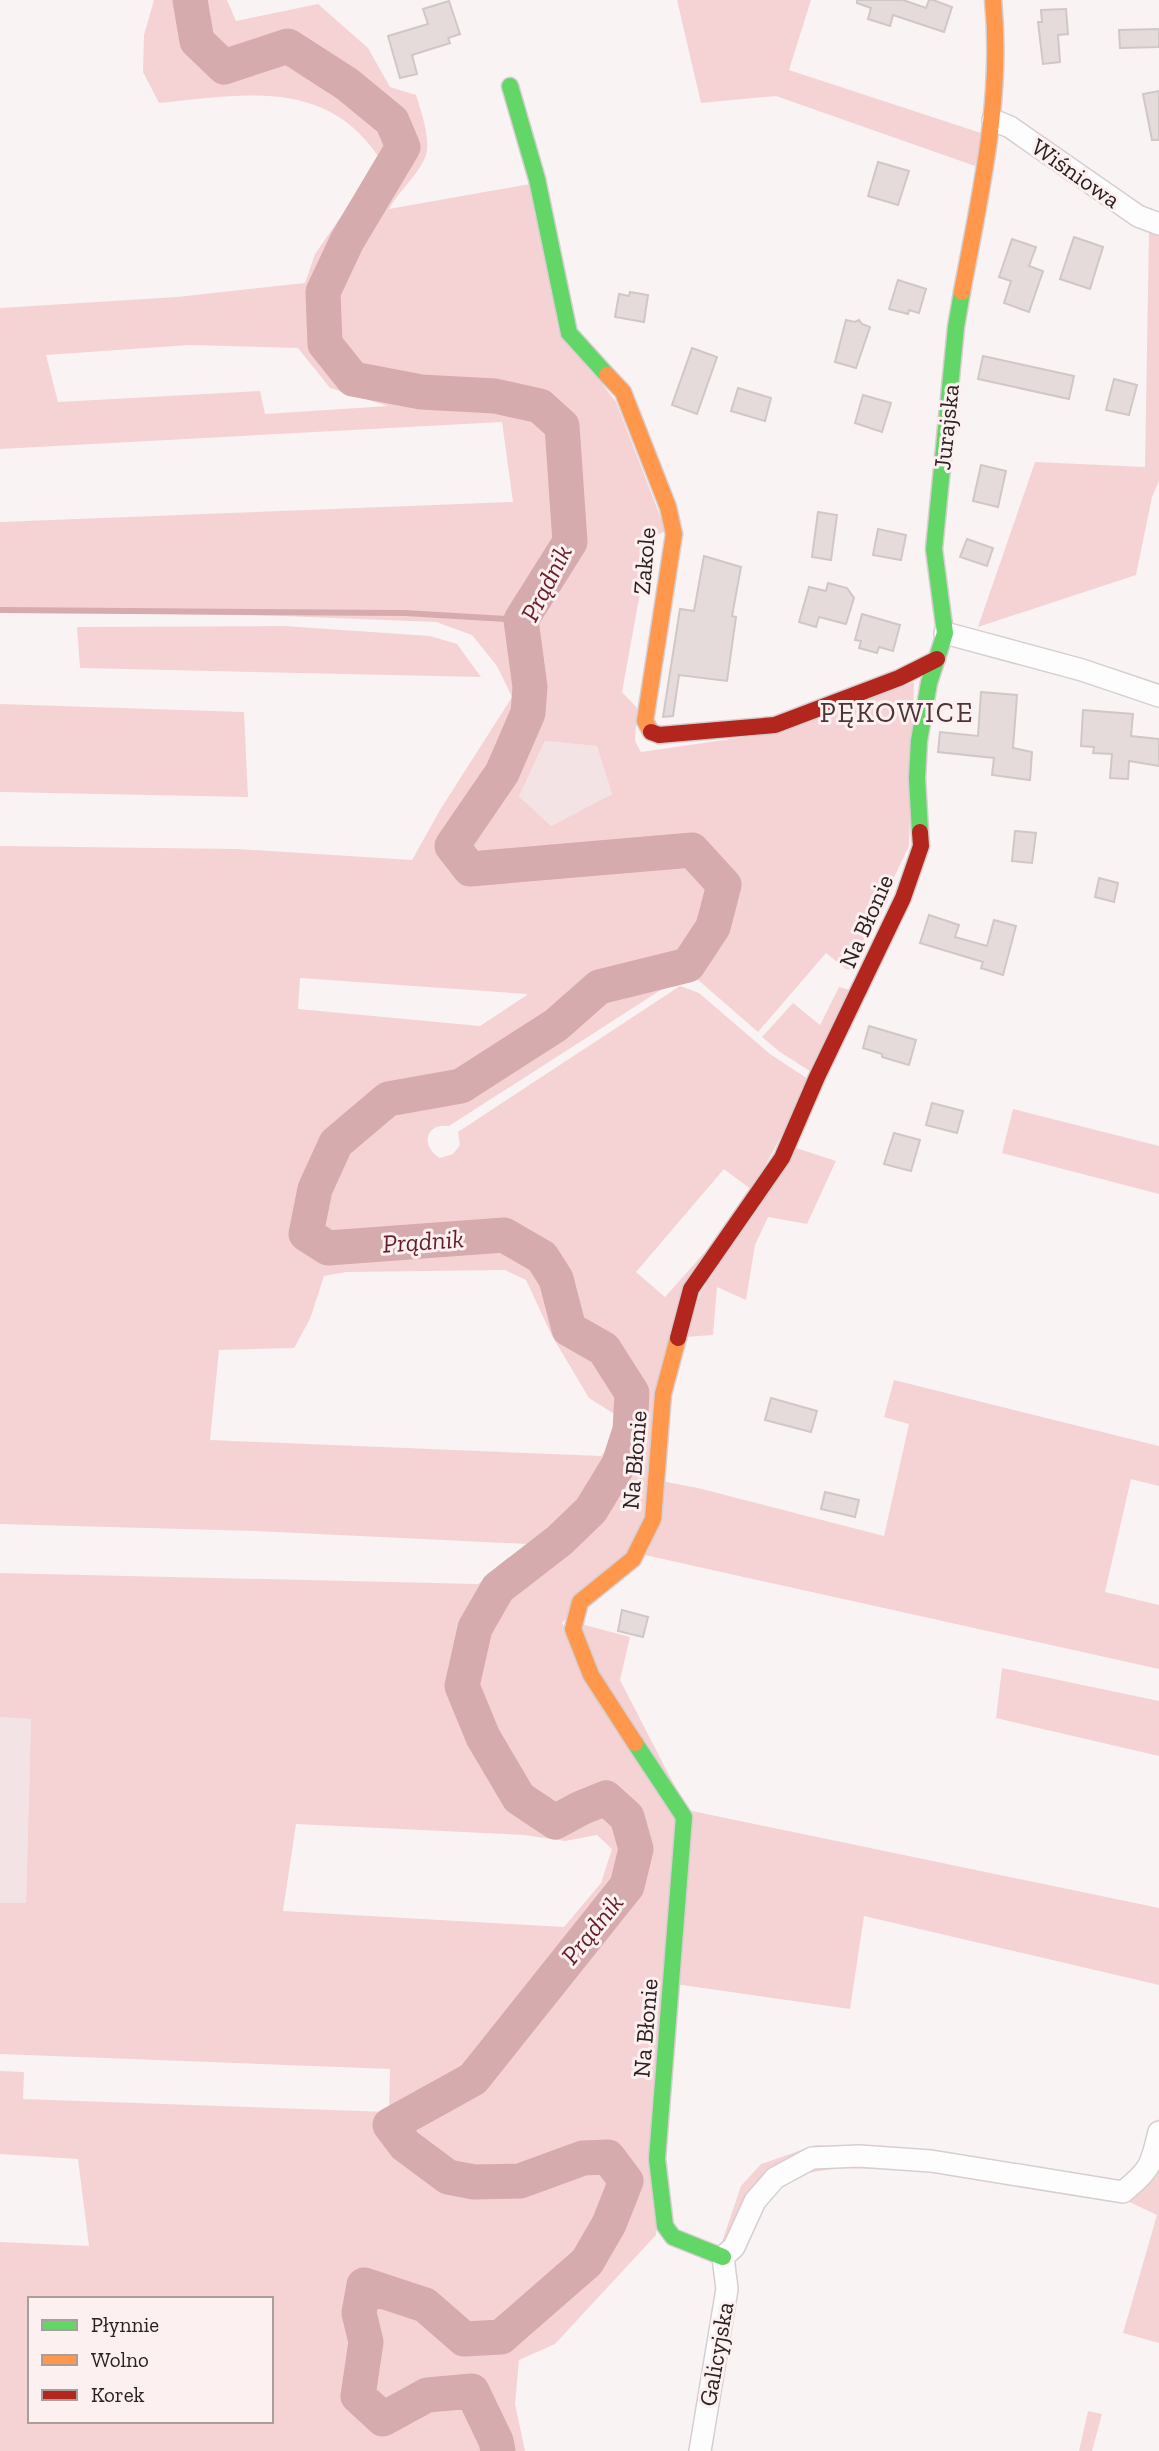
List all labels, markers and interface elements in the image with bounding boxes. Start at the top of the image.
street label: Wiśniowa [1026,132,1126,214]
street label: Jurajska [927,382,965,471]
street label: Zakole [627,526,661,596]
water label: Prądnik [513,539,579,627]
district label: PĘKOWICE [820,696,974,729]
street label: Na Błonie [833,870,899,972]
water label: Prądnik [381,1222,465,1260]
street label: Na Błonie [615,1409,653,1511]
water label: Prądnik [554,1887,630,1971]
street label: Na Błonie [626,1977,664,2079]
legend [28,2297,273,2423]
street label: Galicyjska [693,2299,739,2408]
text: Płynnie [91,2312,159,2337]
text: Wolno [91,2347,149,2372]
text: Korek [91,2382,145,2407]

